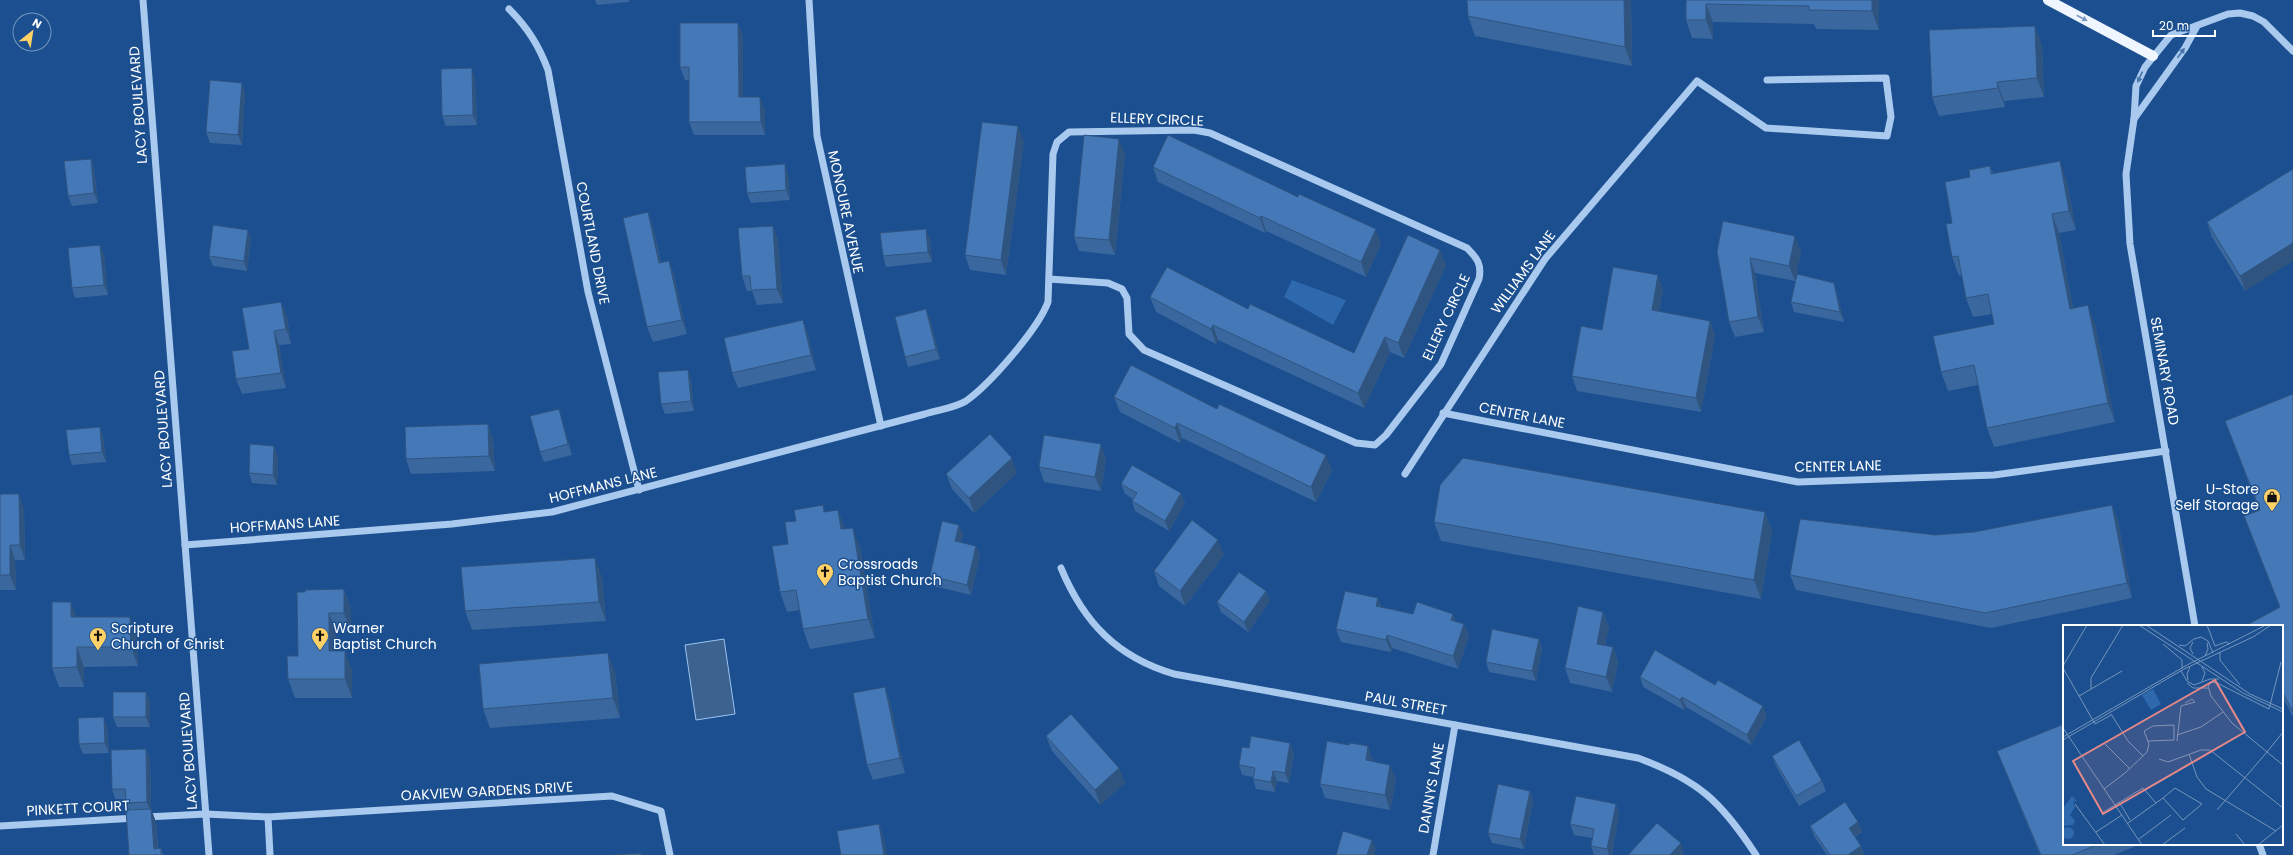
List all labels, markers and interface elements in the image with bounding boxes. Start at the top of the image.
north arrow [12,12,52,52]
scale bar [2153,12,2215,38]
text: N [29,14,45,32]
one-way arrow [2077,15,2088,22]
text: 20 m [2159,17,2189,34]
street label: LACY BOULEVARD [124,45,152,164]
one-way arrow [2177,48,2185,58]
one-way arrow [2137,72,2143,83]
street label: ELLERY CIRCLE [1110,107,1204,131]
street label: MONCURE AVENUE [823,149,869,275]
street label: COURTLAND DRIVE [571,180,615,306]
street label: WILLIAMS LANE [1486,226,1560,318]
street label: ELLERY CIRCLE [1417,270,1475,364]
street label: SEMINARY ROAD [2146,315,2184,427]
street label: LACY BOULEVARD [149,369,177,488]
street label: CENTER LANE [1477,397,1567,433]
street label: CENTER LANE [1794,455,1882,477]
street label: HOFFMANS LANE [547,462,659,508]
place label: U-Store Self Storage [2175,479,2259,515]
shop icon: U-Store Self Storage [2262,487,2282,512]
street label: HOFFMANS LANE [229,510,341,538]
place label: Crossroads Baptist Church [838,554,942,590]
church icon: Crossroads Baptist Church [815,562,835,587]
place label: Scripture Church of Christ [111,618,224,654]
place label: Warner Baptist Church [333,618,437,654]
inset map [2063,625,2283,845]
church icon: Scripture Church of Christ [88,626,108,651]
church icon: Warner Baptist Church [310,626,330,651]
street label: PAUL STREET [1363,686,1449,720]
street label: LACY BOULEVARD [174,691,202,810]
street label: DANNYS LANE [1413,741,1449,835]
street label: OAKVIEW GARDENS DRIVE [400,776,574,806]
street label: PINKETT COURT [26,795,130,821]

